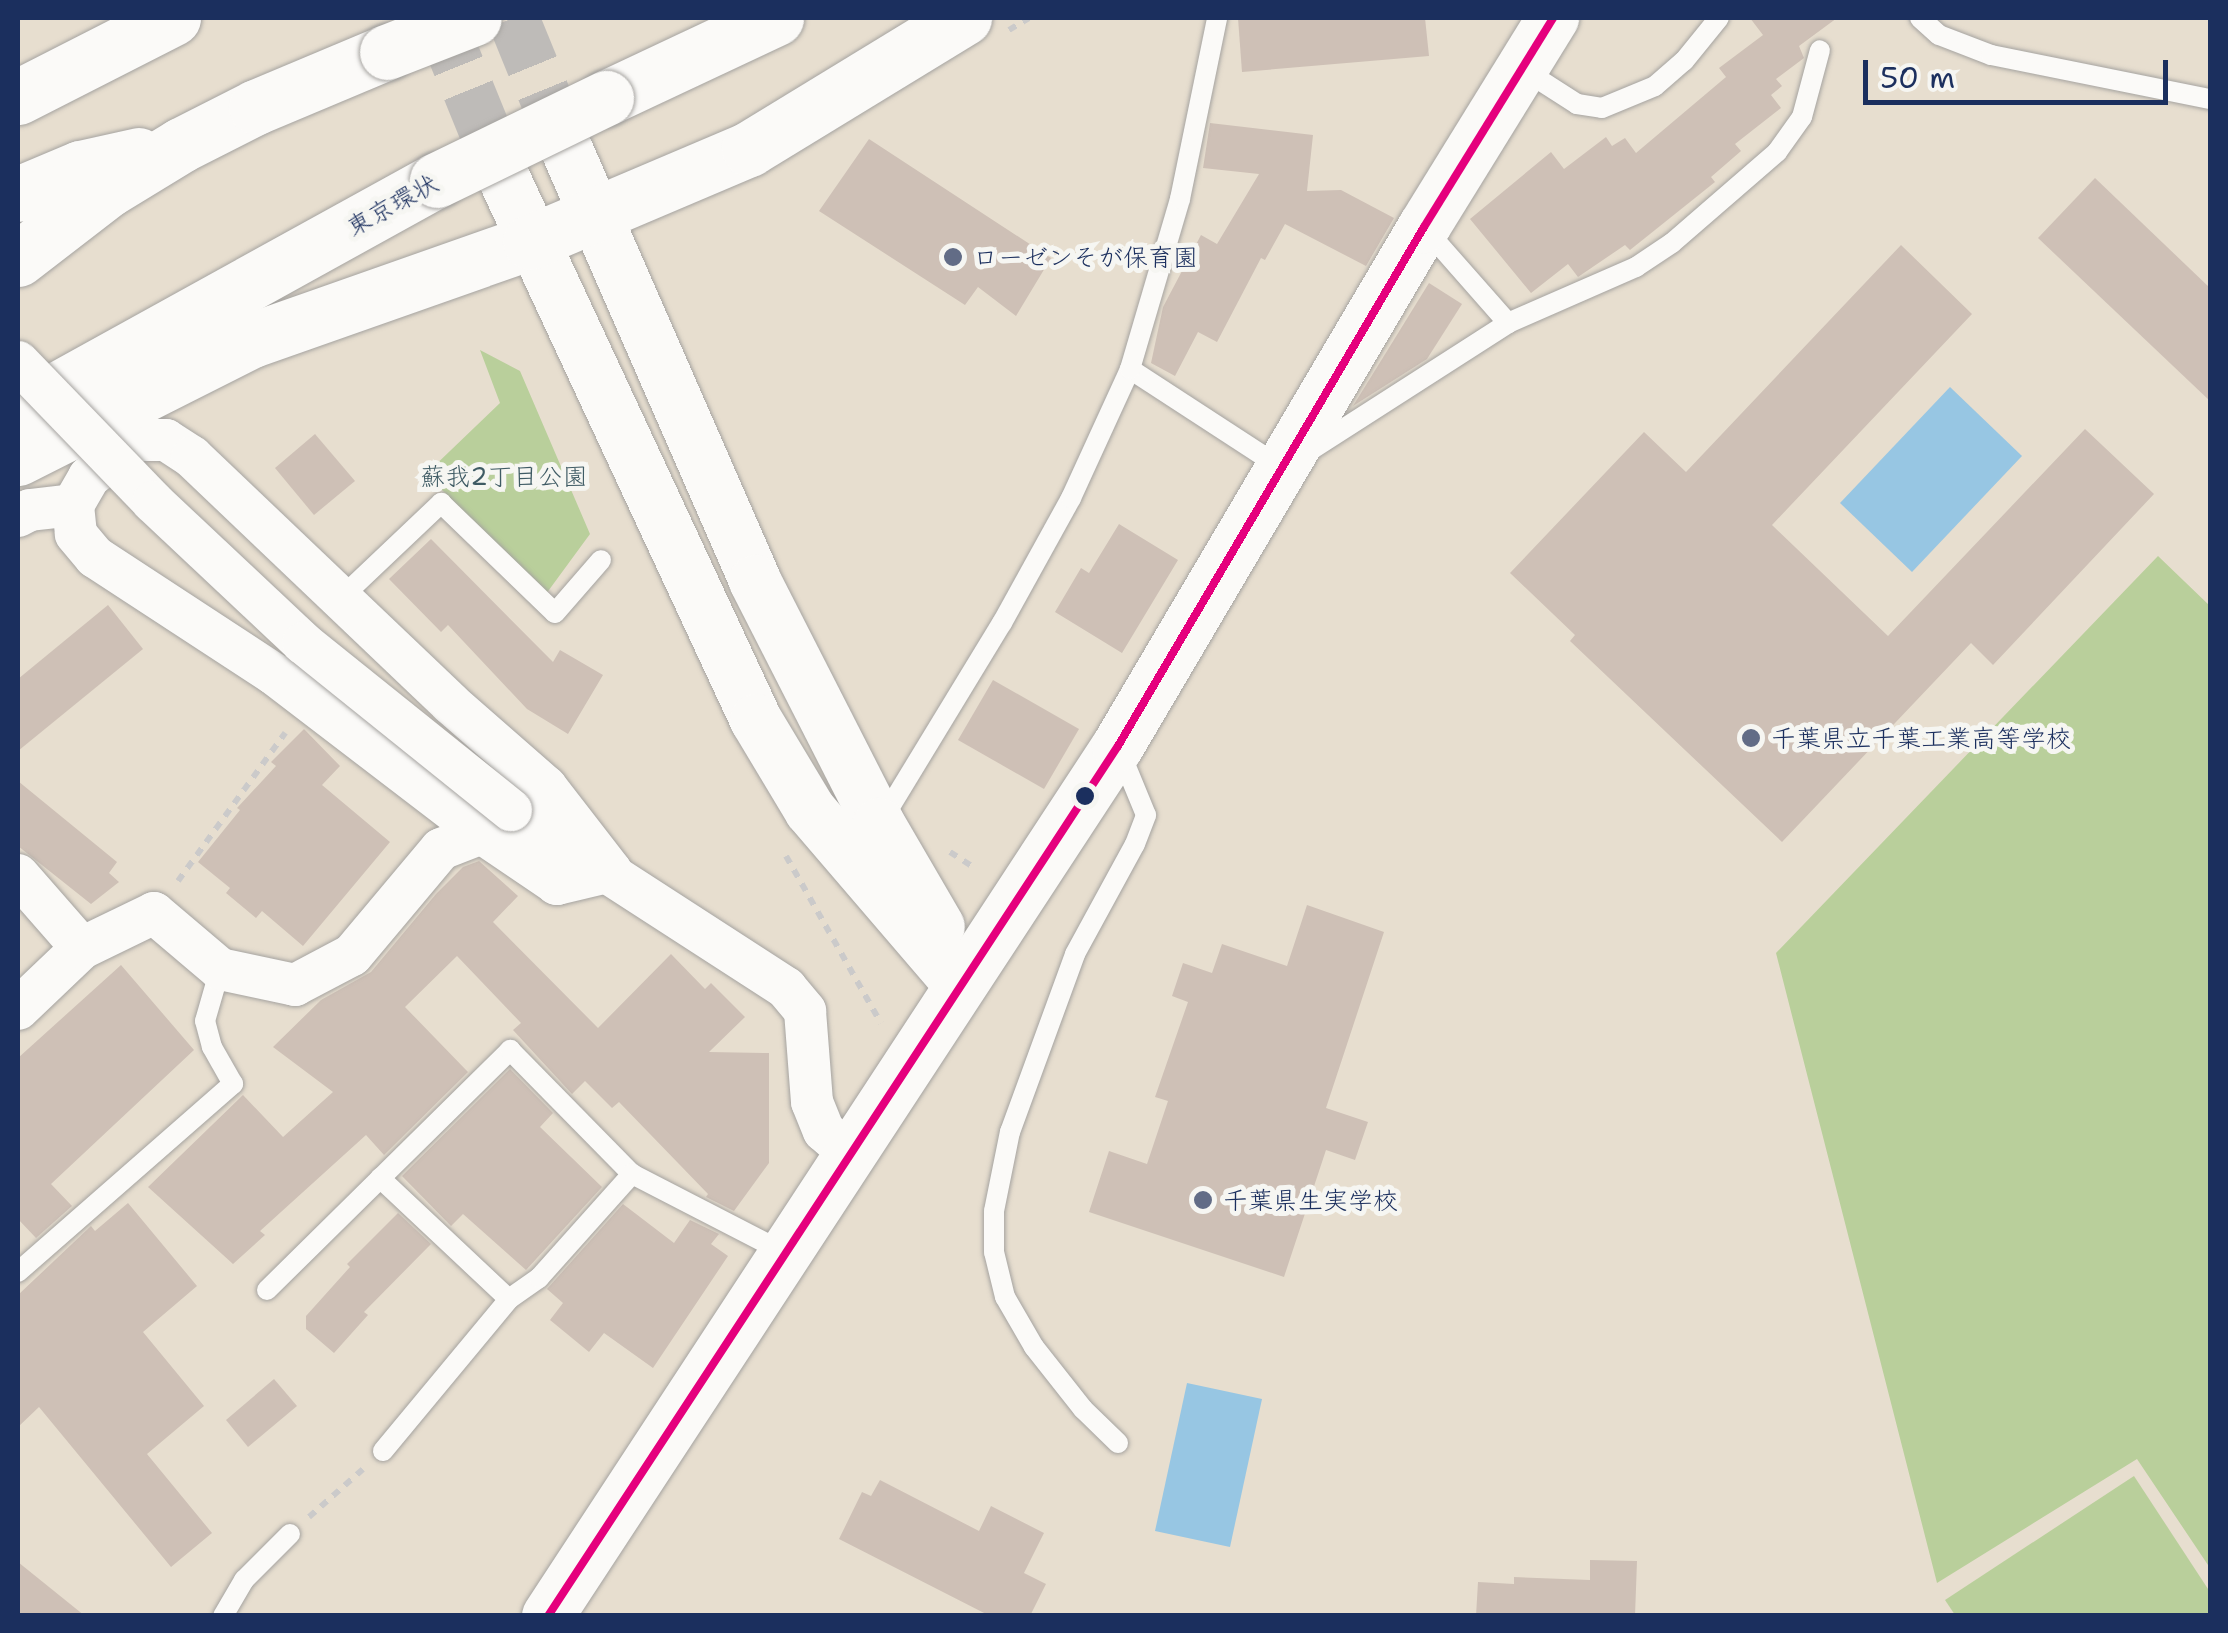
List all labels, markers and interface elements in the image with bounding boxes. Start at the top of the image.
scale bar [1868,40,2173,102]
text: 50 m [1880,57,1955,98]
street label: 東京環状 [341,168,443,242]
place label: ローゼンそが保育園 [973,242,1198,272]
marker: ローゼンそが保育園 [942,246,964,268]
park label: 蘇我2丁目公園 [420,461,588,491]
place label: 千葉県立千葉工業高等学校 [1771,723,2071,753]
marker: 千葉県立千葉工業高等学校 [1740,727,1762,749]
unlabelled marker [1075,786,1095,806]
place label: 千葉県生実学校 [1223,1185,1398,1215]
marker: 千葉県生実学校 [1192,1189,1214,1211]

